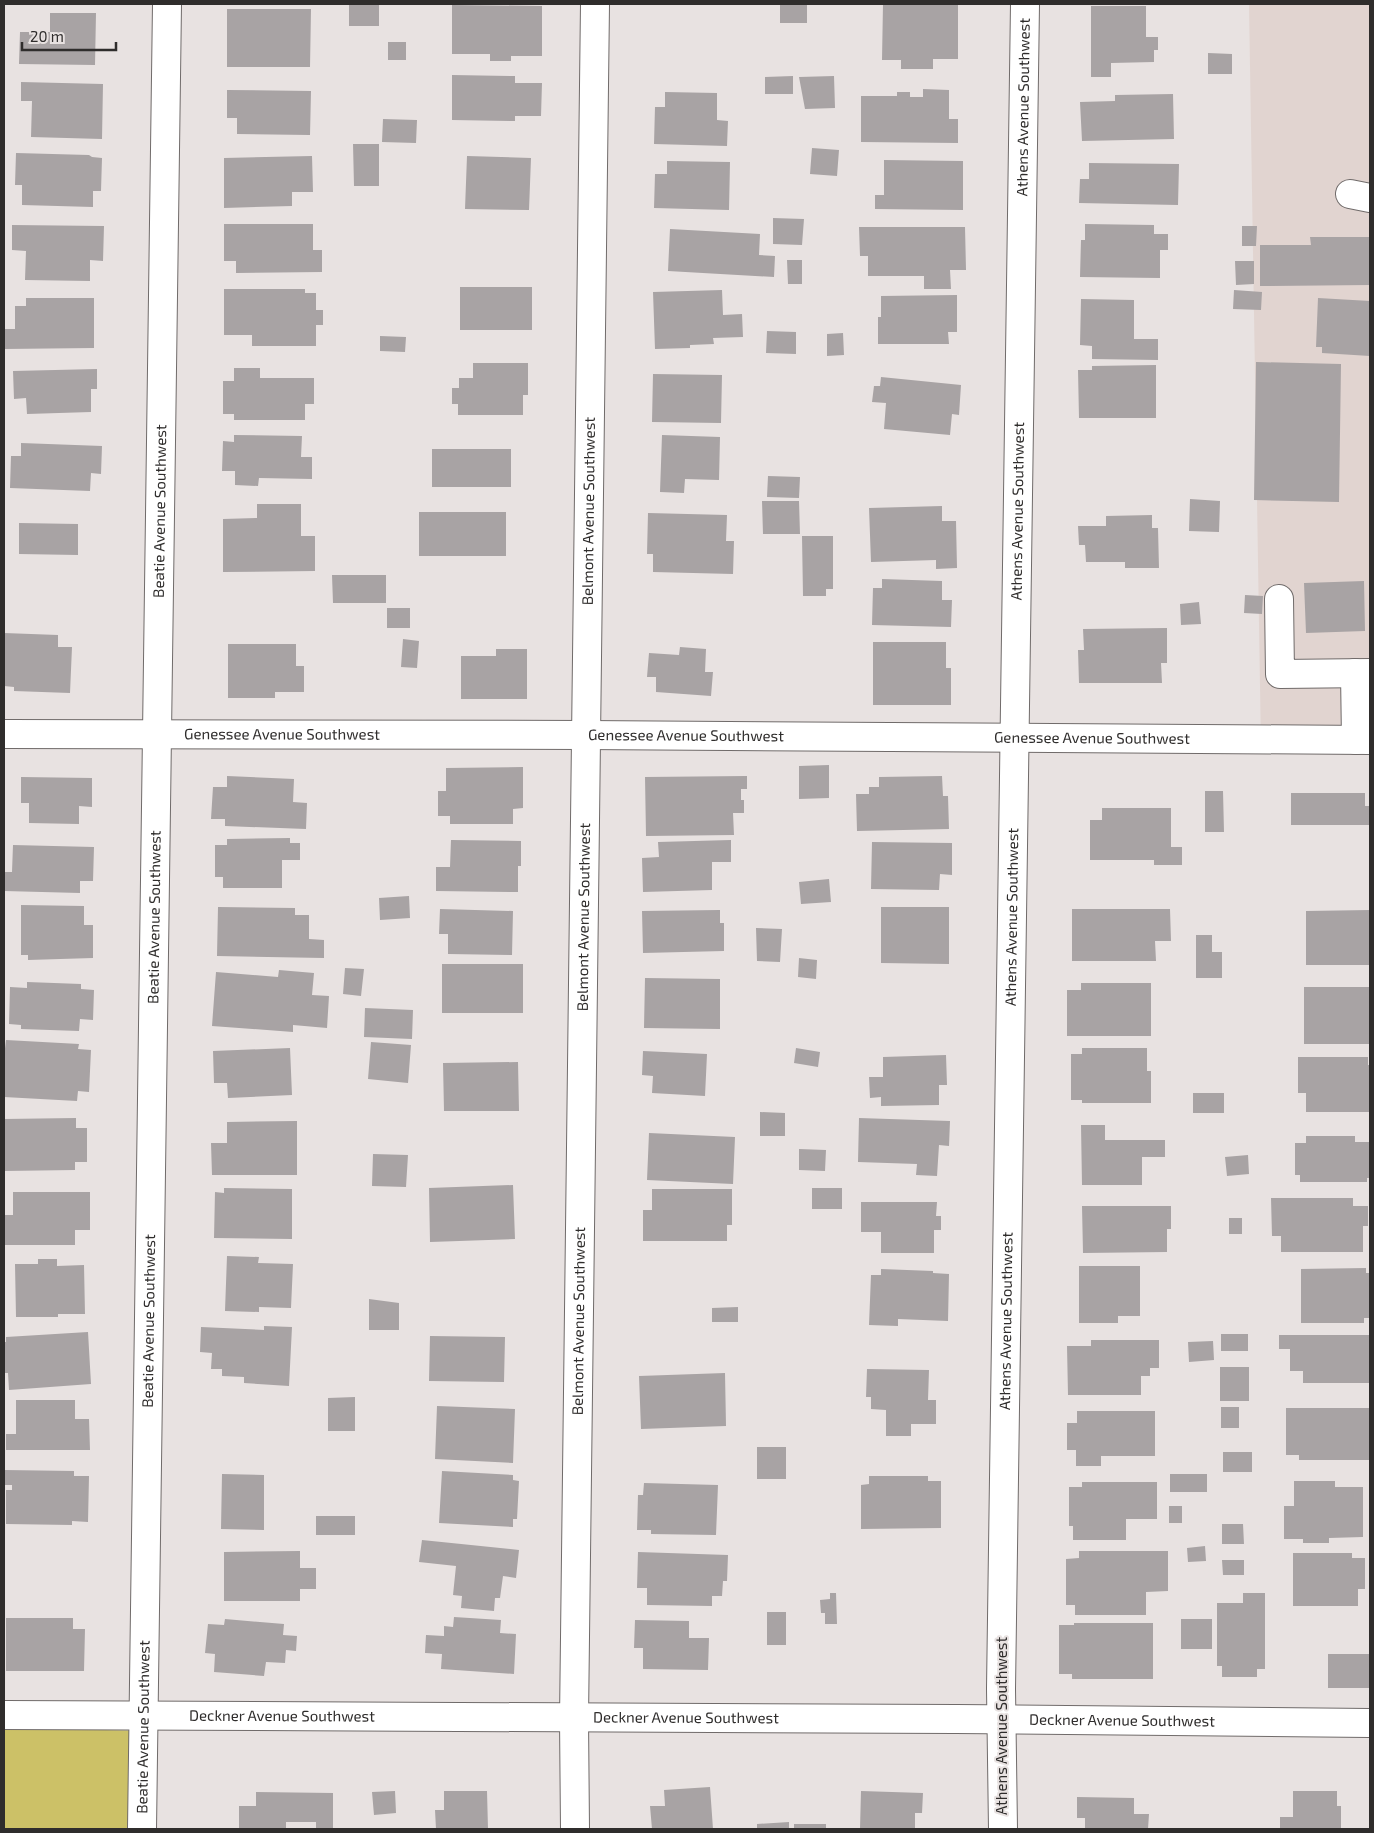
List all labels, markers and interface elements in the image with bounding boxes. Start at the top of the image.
street label: Athens Avenue Southwest [1012,18,1033,196]
scale bar [22,20,116,52]
text: 20 m [30,27,64,45]
street label: Belmont Avenue Southwest [578,417,598,605]
street label: Athens Avenue Southwest [1007,422,1027,600]
street label: Beatie Avenue Southwest [149,424,169,598]
street label: Genessee Avenue Southwest [184,724,380,743]
street label: Genessee Avenue Southwest [588,725,784,744]
street label: Genessee Avenue Southwest [994,728,1190,747]
street label: Belmont Avenue Southwest [573,823,593,1011]
street label: Athens Avenue Southwest [1001,827,1021,1006]
street label: Beatie Avenue Southwest [143,830,164,1004]
street label: Belmont Avenue Southwest [568,1226,588,1415]
street label: Athens Avenue Southwest [995,1231,1016,1410]
street label: Beatie Avenue Southwest [138,1234,158,1408]
street label: Athens Avenue Southwest [992,1637,1010,1815]
street label: Beatie Avenue Southwest [132,1640,153,1814]
street label: Deckner Avenue Southwest [189,1706,375,1725]
street label: Deckner Avenue Southwest [593,1707,779,1726]
street label: Deckner Avenue Southwest [1029,1710,1215,1730]

